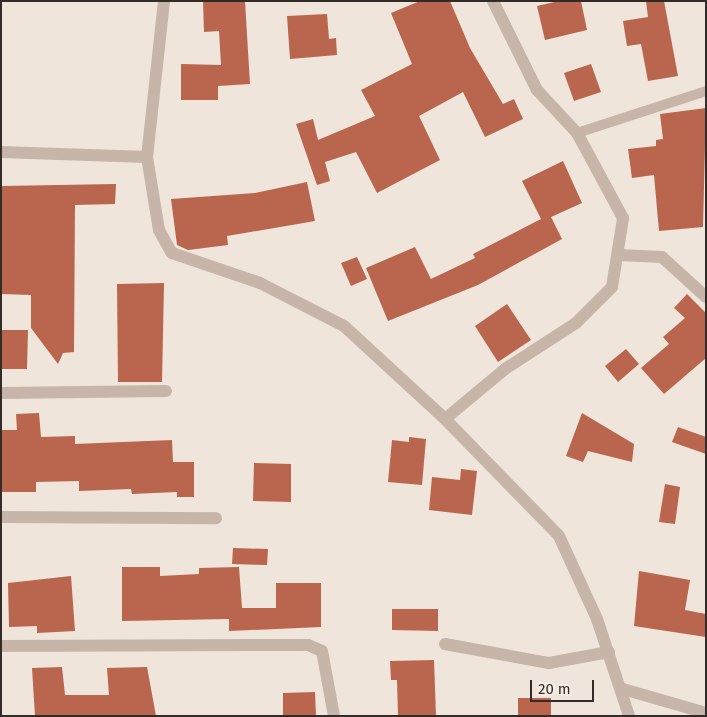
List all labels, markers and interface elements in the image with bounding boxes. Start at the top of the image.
scale bar [532,670,596,702]
text: 20 m [538,680,571,698]

